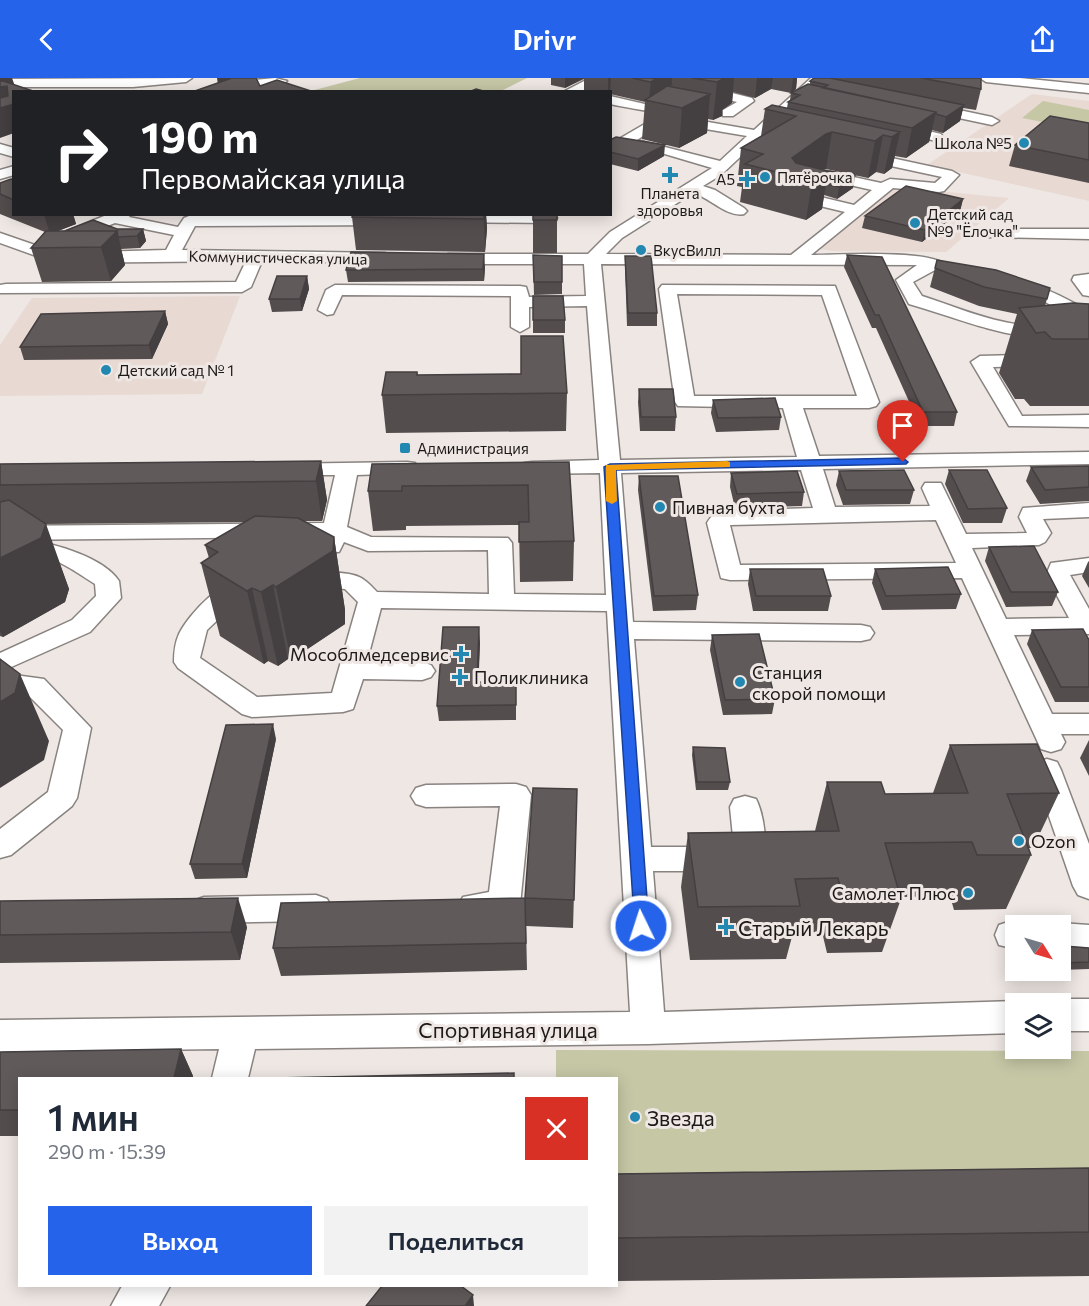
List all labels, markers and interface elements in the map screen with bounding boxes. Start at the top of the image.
icon: back [30,23,63,56]
text: Drivr [513,23,576,56]
icon: share [1026,23,1059,56]
text: 190 m [141,110,259,162]
icon: right [42,114,120,192]
place label: Школа №5 [934,134,1012,152]
marker: Школа №5 [1017,136,1031,150]
text: Первомайская улица [141,162,405,195]
marker: Планета здоровья [663,168,677,182]
place label: Пятёрочка [777,168,852,186]
place label: А5 [716,170,735,188]
marker: Пятёрочка [758,170,772,184]
marker: А5 [740,172,754,186]
place label: Планета здоровья [637,184,703,219]
place label: Детский сад №9 "Ёлочка" [927,205,1018,240]
marker: Детский сад №9 "Ёлочка" [908,216,922,230]
place label: ВкусВилл [653,241,721,259]
marker: ВкусВилл [634,243,648,257]
street label: Коммунистическая улица [189,246,367,268]
place label: Детский сад № 1 [118,361,234,379]
marker: Детский сад № 1 [99,363,113,377]
pin [877,400,928,462]
icon: arrive [886,409,919,442]
place label: Администрация [417,439,529,457]
marker: Администрация [398,441,412,455]
place label: Пивная бухта [672,496,785,518]
marker: Пивная бухта [653,500,667,514]
place label: Мособлмедсервис [290,643,449,665]
marker: Мособлмедсервис [454,647,468,661]
place label: Станция скорой помощи [752,661,886,704]
place label: Поликлиника [474,666,589,688]
marker: Поликлиника [451,668,469,686]
marker: Станция скорой помощи [733,675,747,689]
place label: Ozon [1031,830,1076,852]
marker: Ozon [1012,834,1026,848]
place label: Самолет Плюс [832,882,956,904]
marker: Самолет Плюс [961,886,975,900]
position arrow [609,894,673,958]
place label: Старый Лекарь [738,915,889,940]
north arrow [1005,915,1071,981]
map controls [1005,915,1071,1059]
marker: Старый Лекарь [719,920,733,934]
button: layers [1005,993,1071,1059]
street label: Спортивная улица [418,1017,598,1042]
text: 1 мин [48,1094,139,1138]
button: close [525,1097,588,1160]
place label: Звезда [647,1105,715,1130]
marker: Звезда [628,1110,642,1124]
text: 290 m · 15:39 [48,1139,166,1163]
button: Выход [48,1206,312,1275]
button: Поделиться [324,1206,588,1275]

